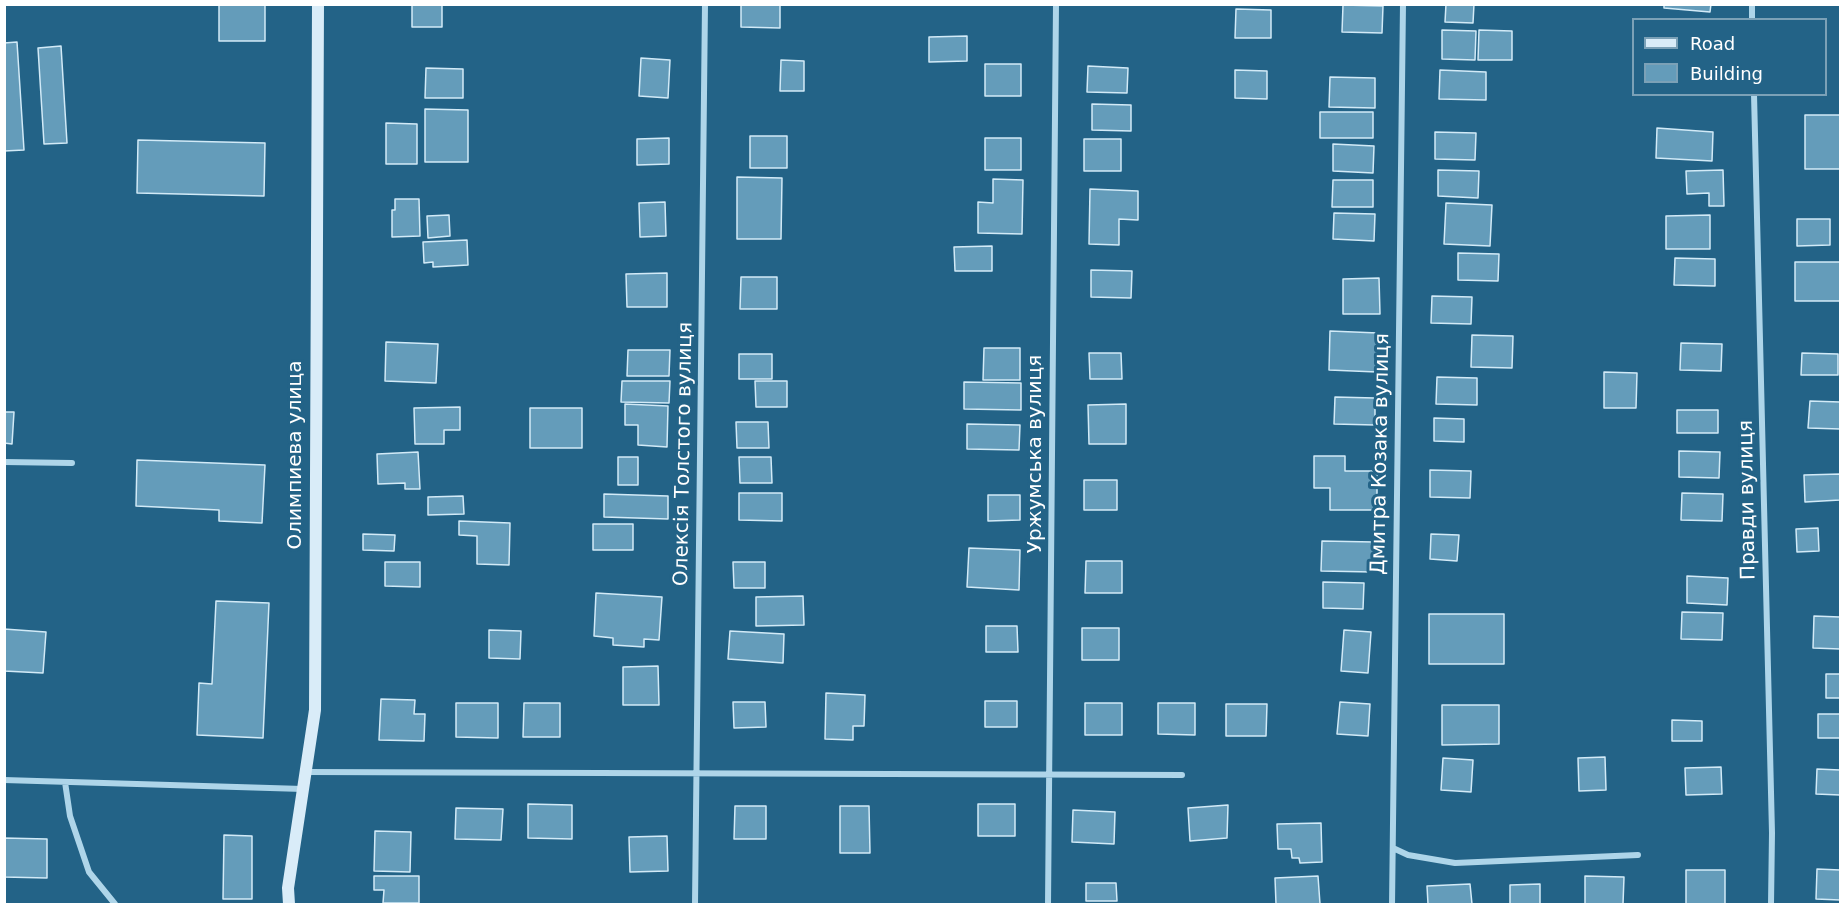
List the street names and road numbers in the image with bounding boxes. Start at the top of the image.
street label: Олексія Толстого вулиця [670,322,698,586]
street label: Дмитра Козака вулиця [1367,333,1395,575]
street label: Уржумська вулиця [1024,355,1048,553]
street label: Олимпиева улица [284,361,308,549]
street label: Правди вулиця [1735,420,1761,580]

